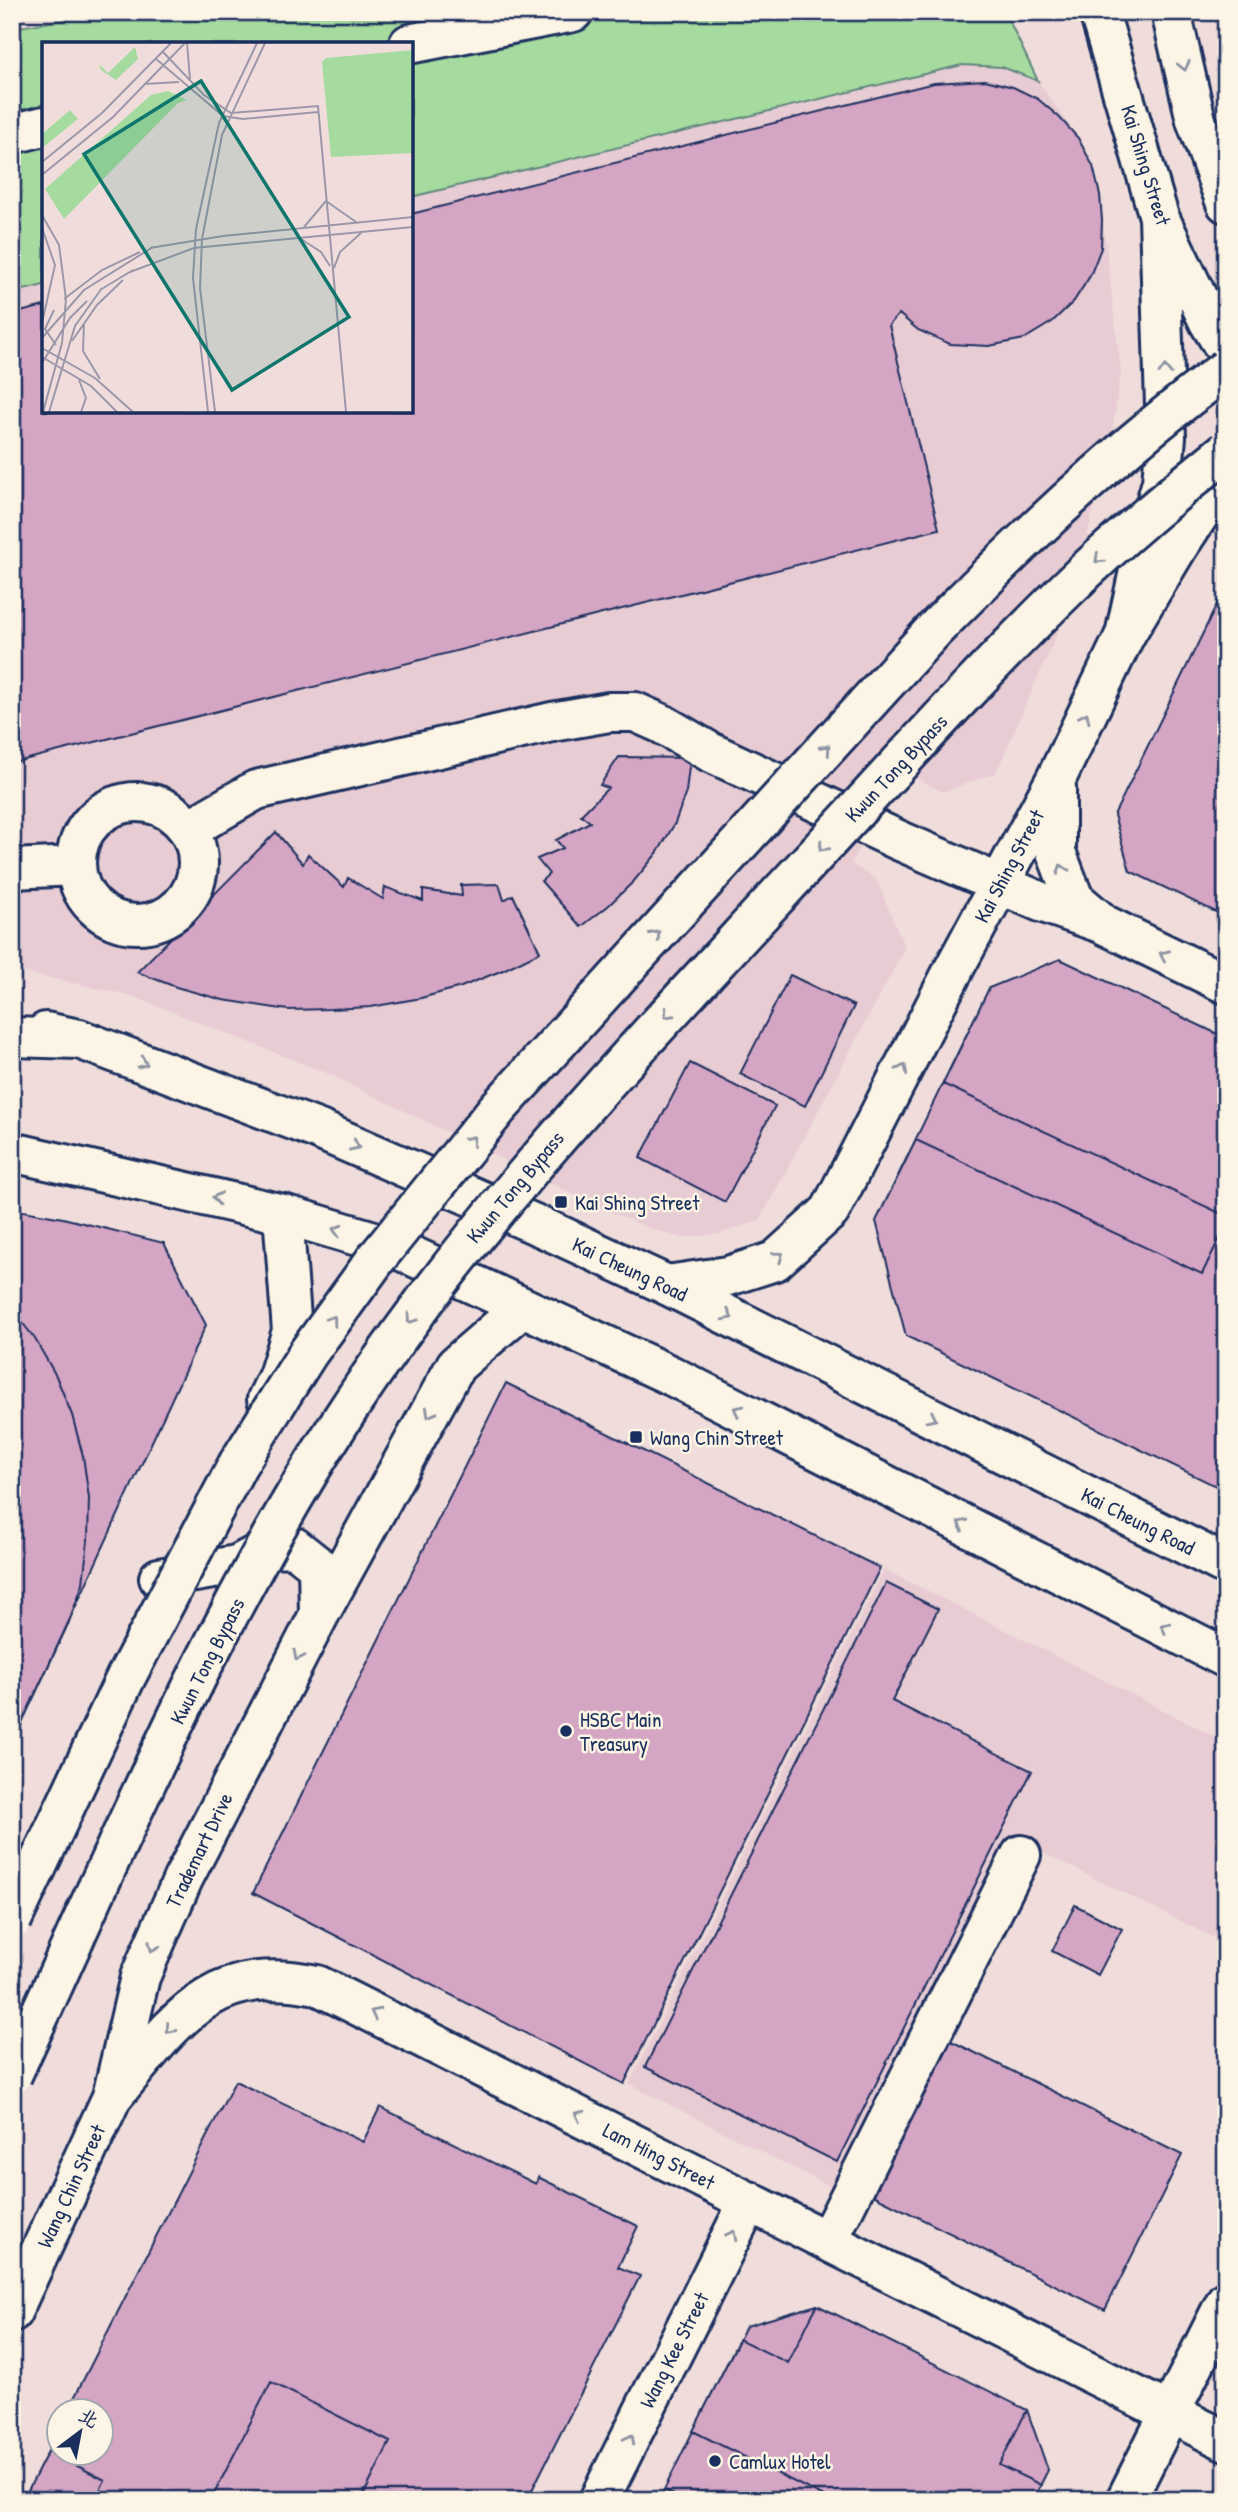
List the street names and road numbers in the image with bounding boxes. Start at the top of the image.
street label: Kai Shing Street [1114,101,1178,229]
street label: Kwun Tong Bypass [838,708,954,828]
street label: Kai Shing Street [967,804,1051,928]
street label: Kwun Tong Bypass [459,1125,571,1249]
street label: Kai Cheung Road [568,1230,692,1308]
street label: Kai Cheung Road [1076,1480,1200,1562]
street label: Kwun Tong Bypass [163,1593,251,1729]
street label: Trademart Drive [159,1788,239,1912]
street label: Lam Hing Street [598,2115,721,2197]
street label: Wang Chin Street [30,2119,113,2252]
street label: Wang Kee Street [632,2286,716,2413]

